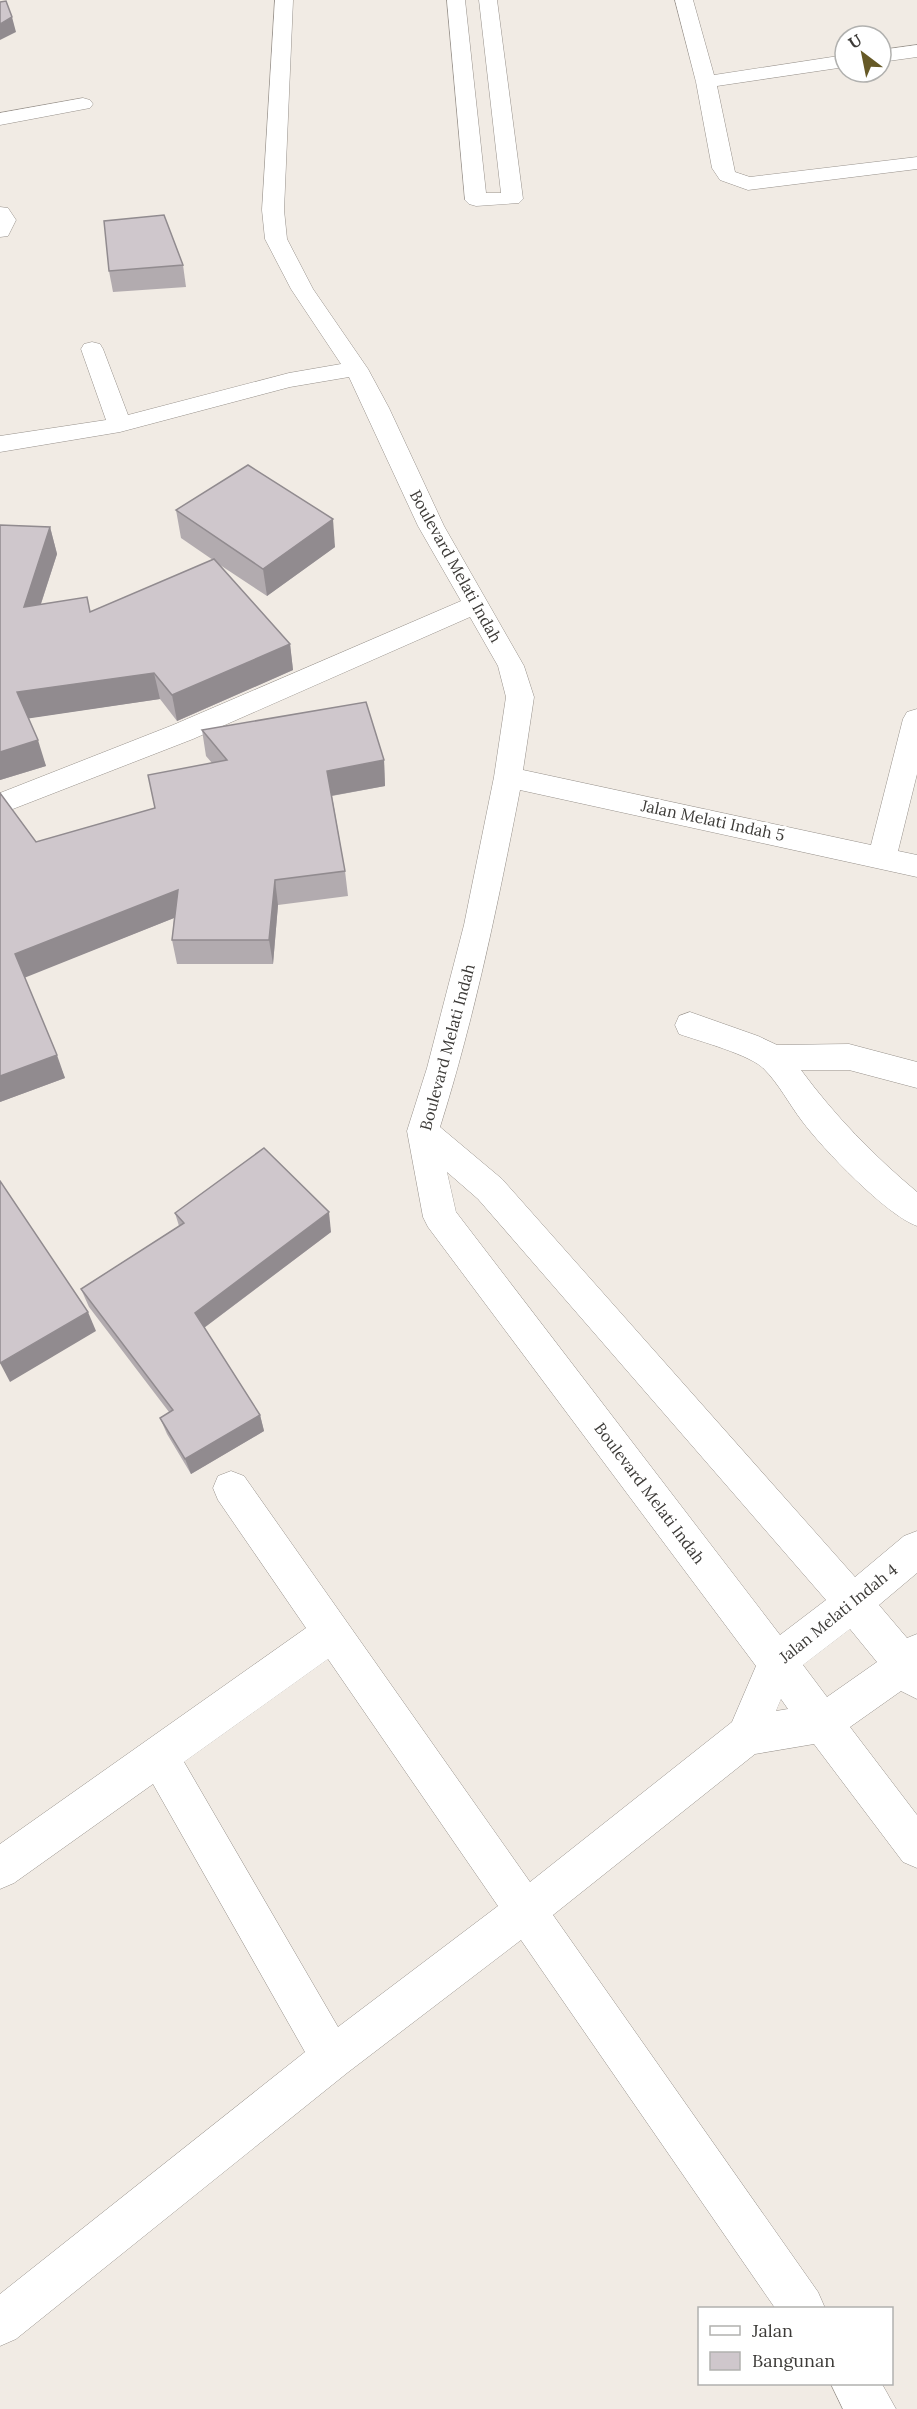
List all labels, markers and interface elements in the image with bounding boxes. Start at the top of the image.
north arrow [833,24,893,84]
text: U [845,30,866,53]
street label: Boulevard Melati Indah [406,486,507,646]
street label: Jalan Melati Indah 5 [638,795,787,845]
street label: Boulevard Melati Indah [415,961,479,1132]
street label: Boulevard Melati Indah [590,1418,710,1568]
street label: Jalan Melati Indah 4 [774,1559,901,1667]
legend [698,2307,893,2385]
text: Jalan [751,2319,793,2342]
text: Bangunan [752,2349,835,2372]

